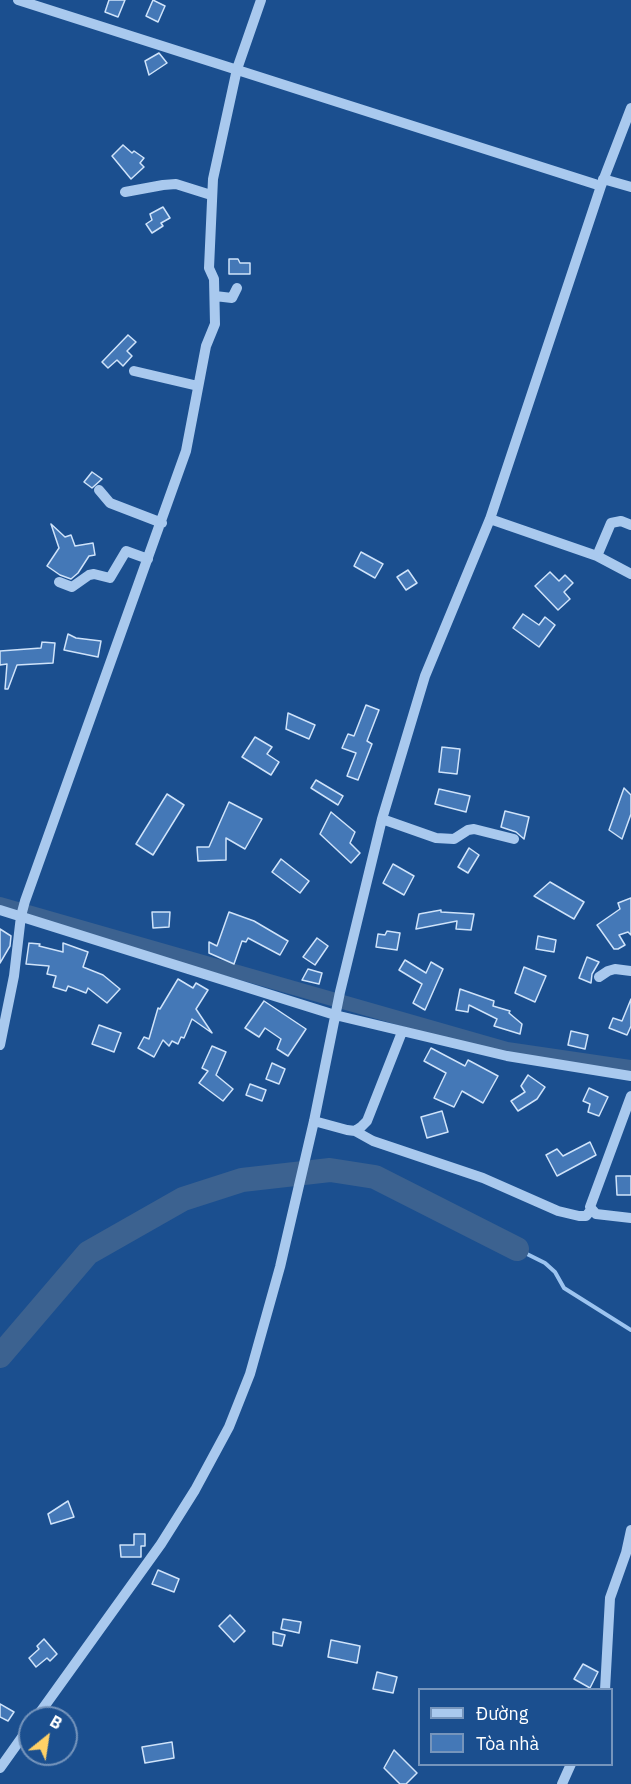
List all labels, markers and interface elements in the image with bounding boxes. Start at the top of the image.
legend [418,1688,613,1766]
text: Đường [476,1702,528,1725]
north arrow [18,1706,78,1766]
text: B [46,1711,66,1733]
text: Tòa nhà [476,1732,539,1755]

